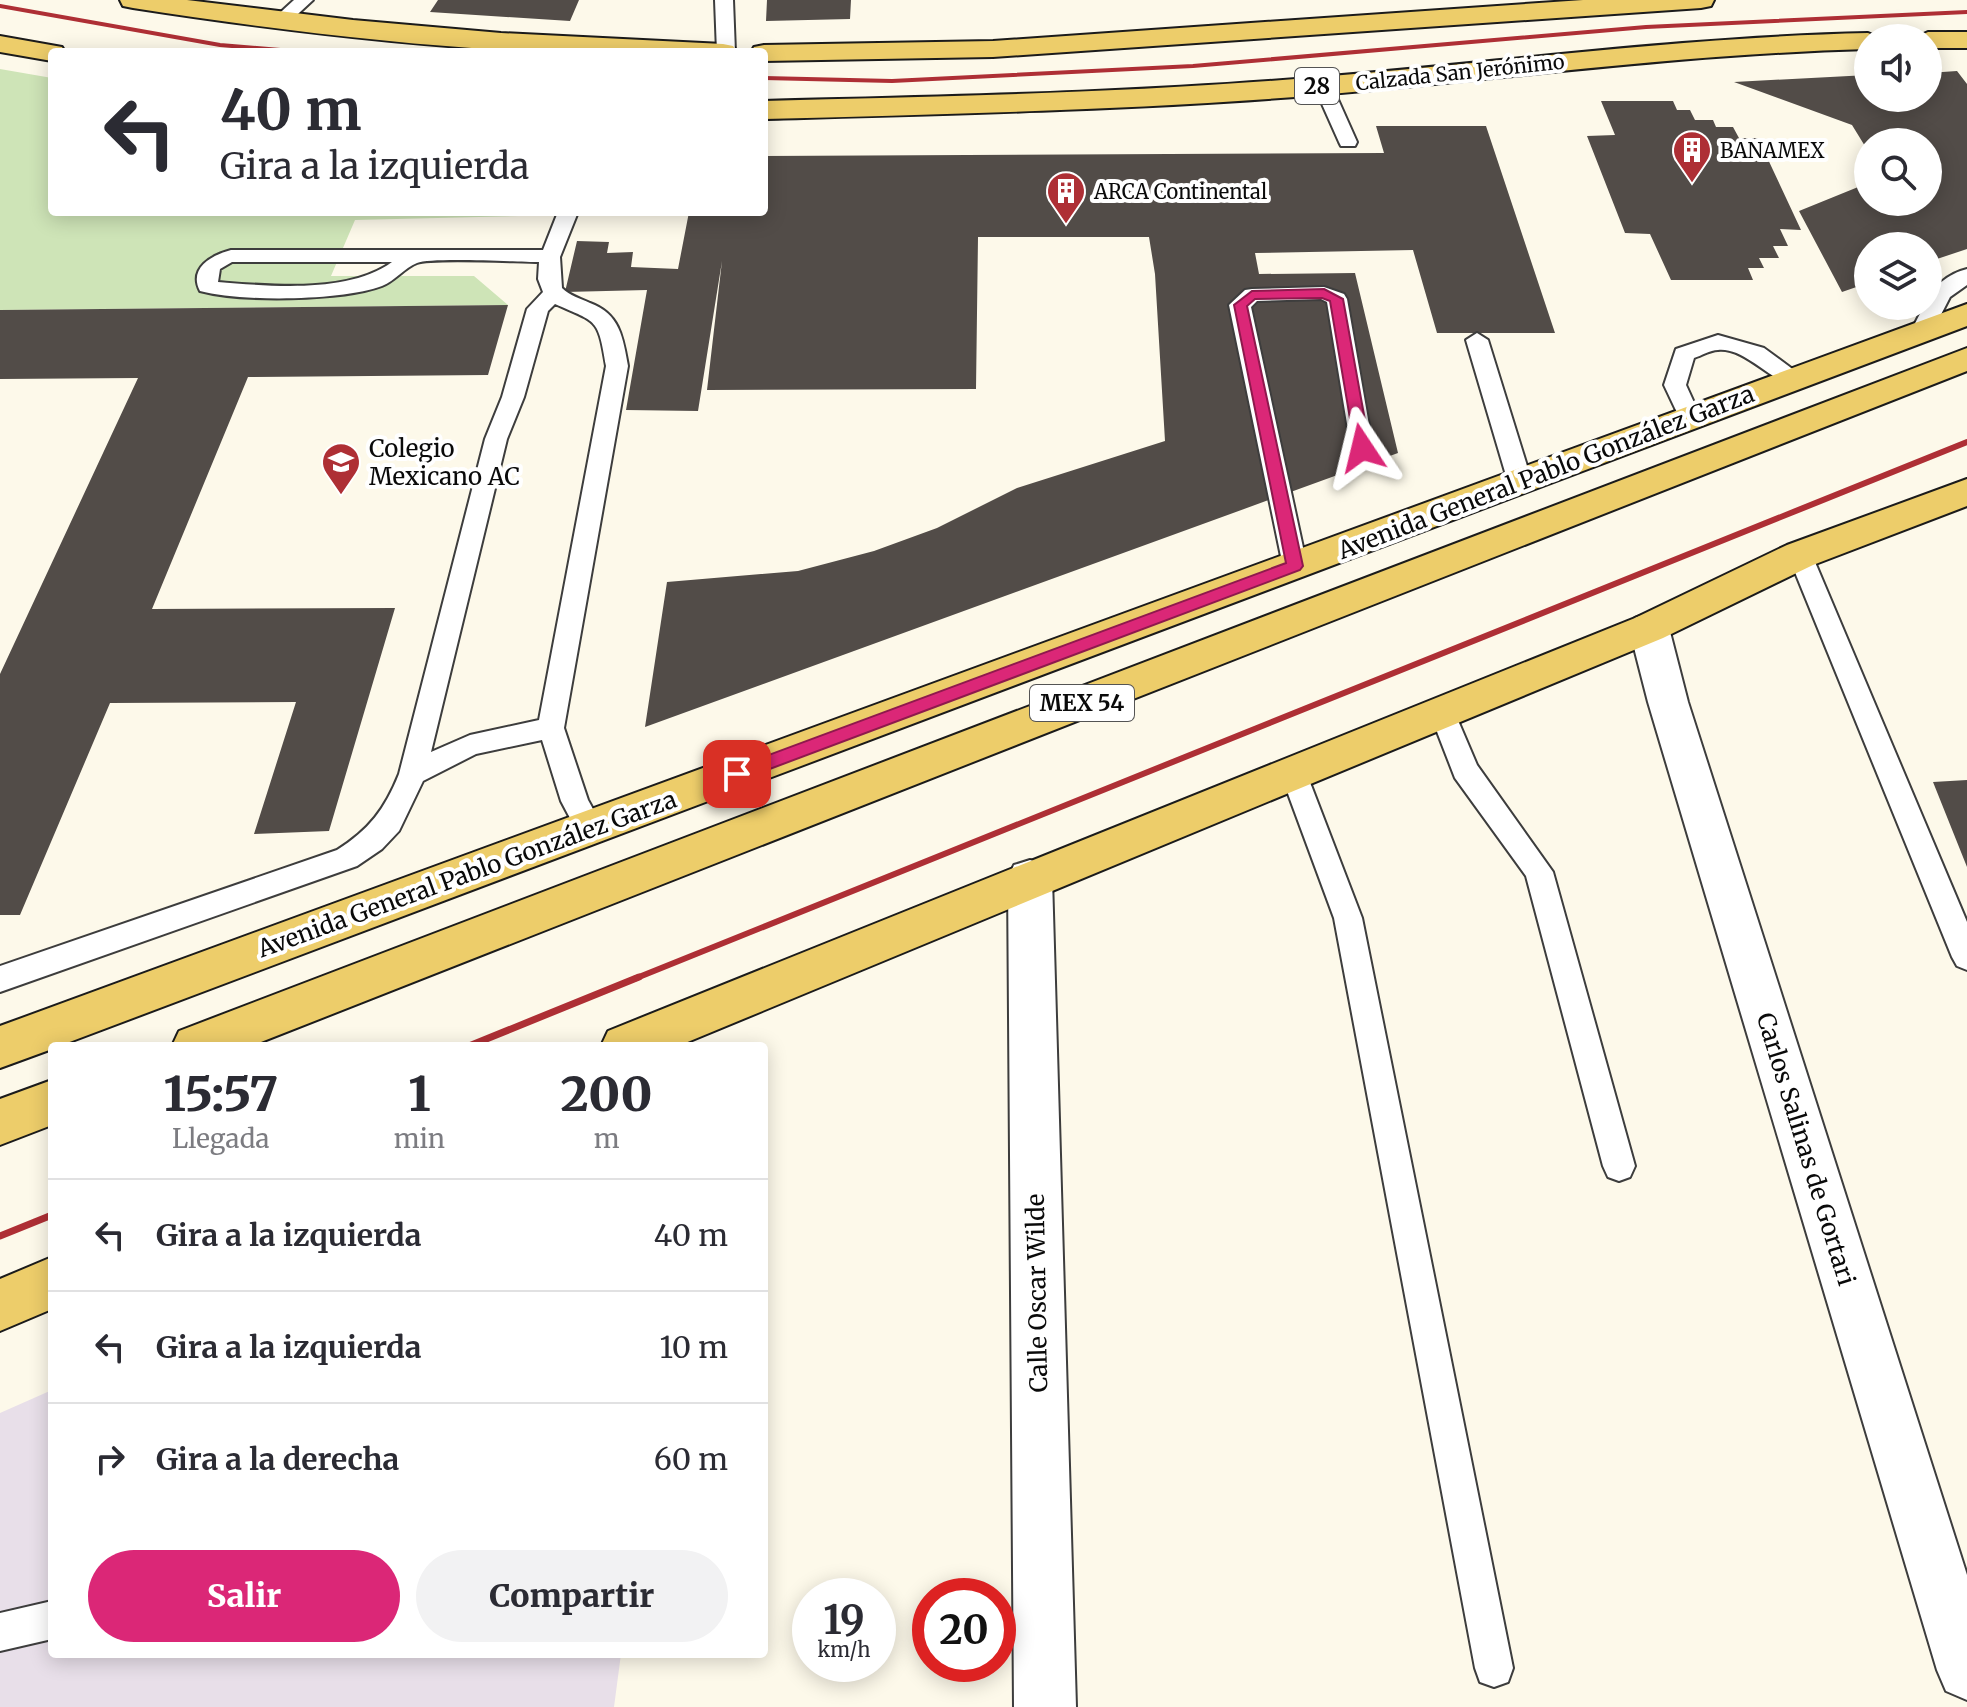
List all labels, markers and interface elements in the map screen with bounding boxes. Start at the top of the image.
map controls [1854,24,1942,320]
button: sound [1854,24,1942,112]
street label: Calzada San Jerónimo [1354,49,1566,95]
road number: 28 [1295,68,1339,104]
text: 40 m [220,75,362,145]
icon: left [88,80,192,184]
button: search [1854,128,1942,216]
building icon: BANAMEX [1671,129,1713,184]
place label: BANAMEX [1720,138,1825,163]
text: Gira a la izquierda [220,144,529,189]
building icon: ARCA Continental [1045,170,1087,225]
place label: ARCA Continental [1093,179,1267,204]
button: layers [1854,232,1942,320]
street label: Avenida General Pablo González Garza [1333,378,1759,566]
position arrow [1320,406,1404,490]
place label: Colegio Mexicano AC [369,433,520,492]
school or university icon: Colegio Mexicano AC [320,441,362,496]
road number: MEX 54 [1030,685,1134,721]
pin [703,740,771,808]
icon: arrive [715,752,759,796]
street label: Avenida General Pablo González Garza [252,784,681,965]
street label: Carlos Salinas de Gortari [1750,1009,1862,1289]
text: 15:57 [164,1064,278,1124]
text: 1 [408,1064,431,1124]
text: 200 [561,1064,652,1124]
text: Llegada [172,1122,270,1155]
text: min [394,1122,445,1155]
text: m [594,1122,619,1155]
street label: Calle Oscar Wilde [1020,1193,1054,1393]
icon: left [88,1213,132,1257]
text: Gira a la izquierda [156,1216,422,1254]
text: 40 m [654,1216,728,1254]
icon: left [88,1325,132,1369]
text: Gira a la izquierda [156,1328,422,1366]
text: 10 m [660,1328,728,1366]
icon: right [88,1437,132,1481]
text: Gira a la derecha [156,1440,399,1478]
text: 60 m [654,1440,728,1478]
button: Salir [88,1550,400,1642]
button: Compartir [416,1550,728,1642]
speed limit sign: 20 [912,1578,1016,1682]
text: 19 [823,1595,865,1645]
text: km/h [818,1637,870,1662]

